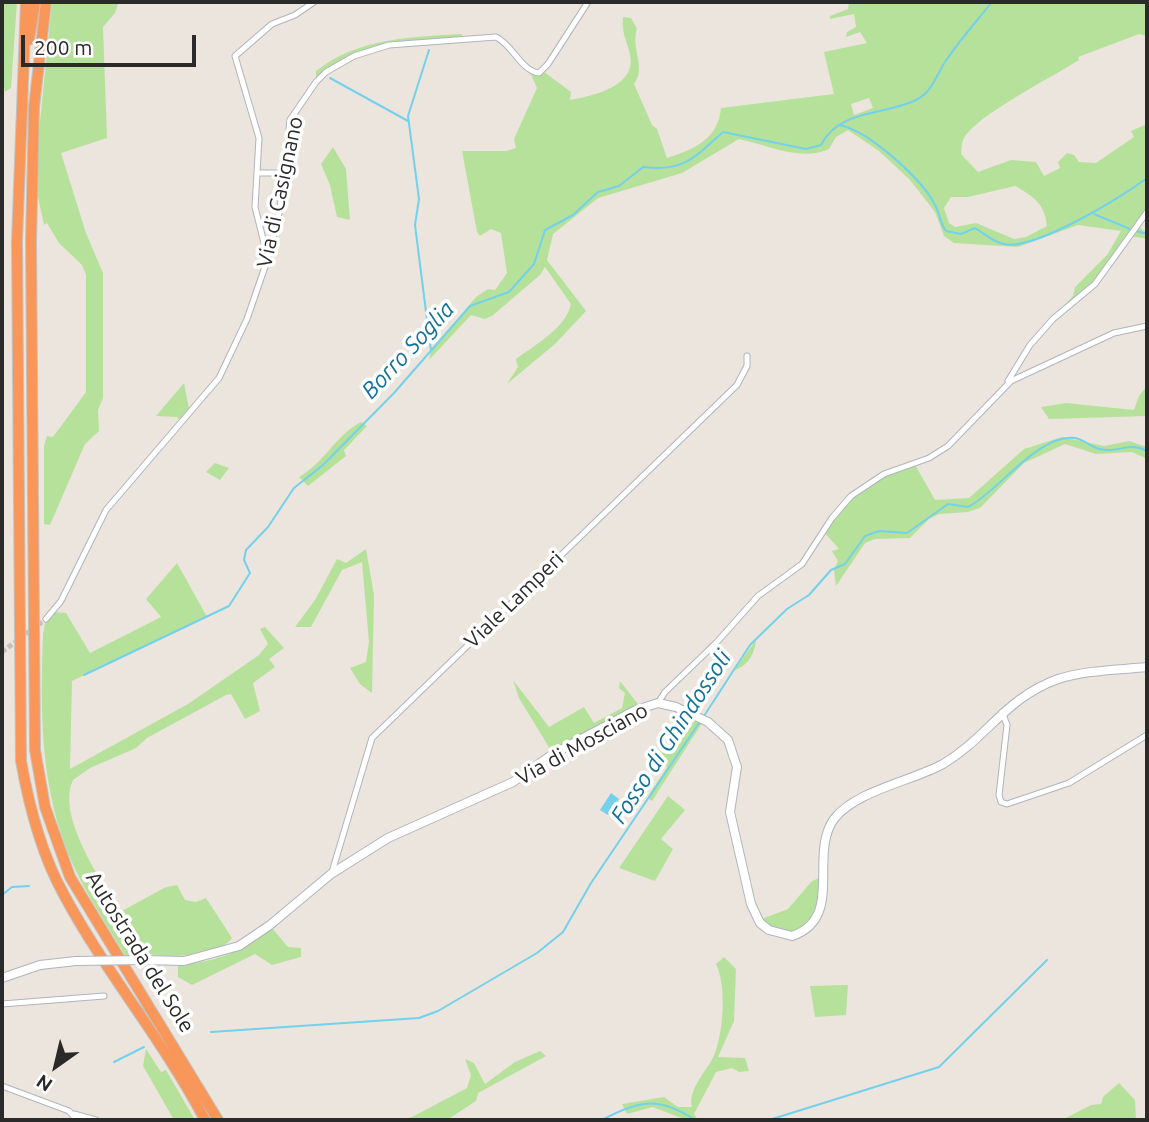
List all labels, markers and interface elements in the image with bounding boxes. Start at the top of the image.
scale bar [24,21,200,65]
text: 200 m [34,35,92,59]
street label: Via di Casignano [252,114,308,270]
water label: Borro Soglia [356,296,460,404]
street label: Viale Lamperi [459,546,569,654]
water label: Fosso di Ghindossoli [605,645,737,829]
street label: Via di Mosciano [512,697,652,791]
street label: Autostrada del Sole [80,867,200,1037]
north arrow [21,1031,91,1101]
text: N [32,1070,56,1096]

